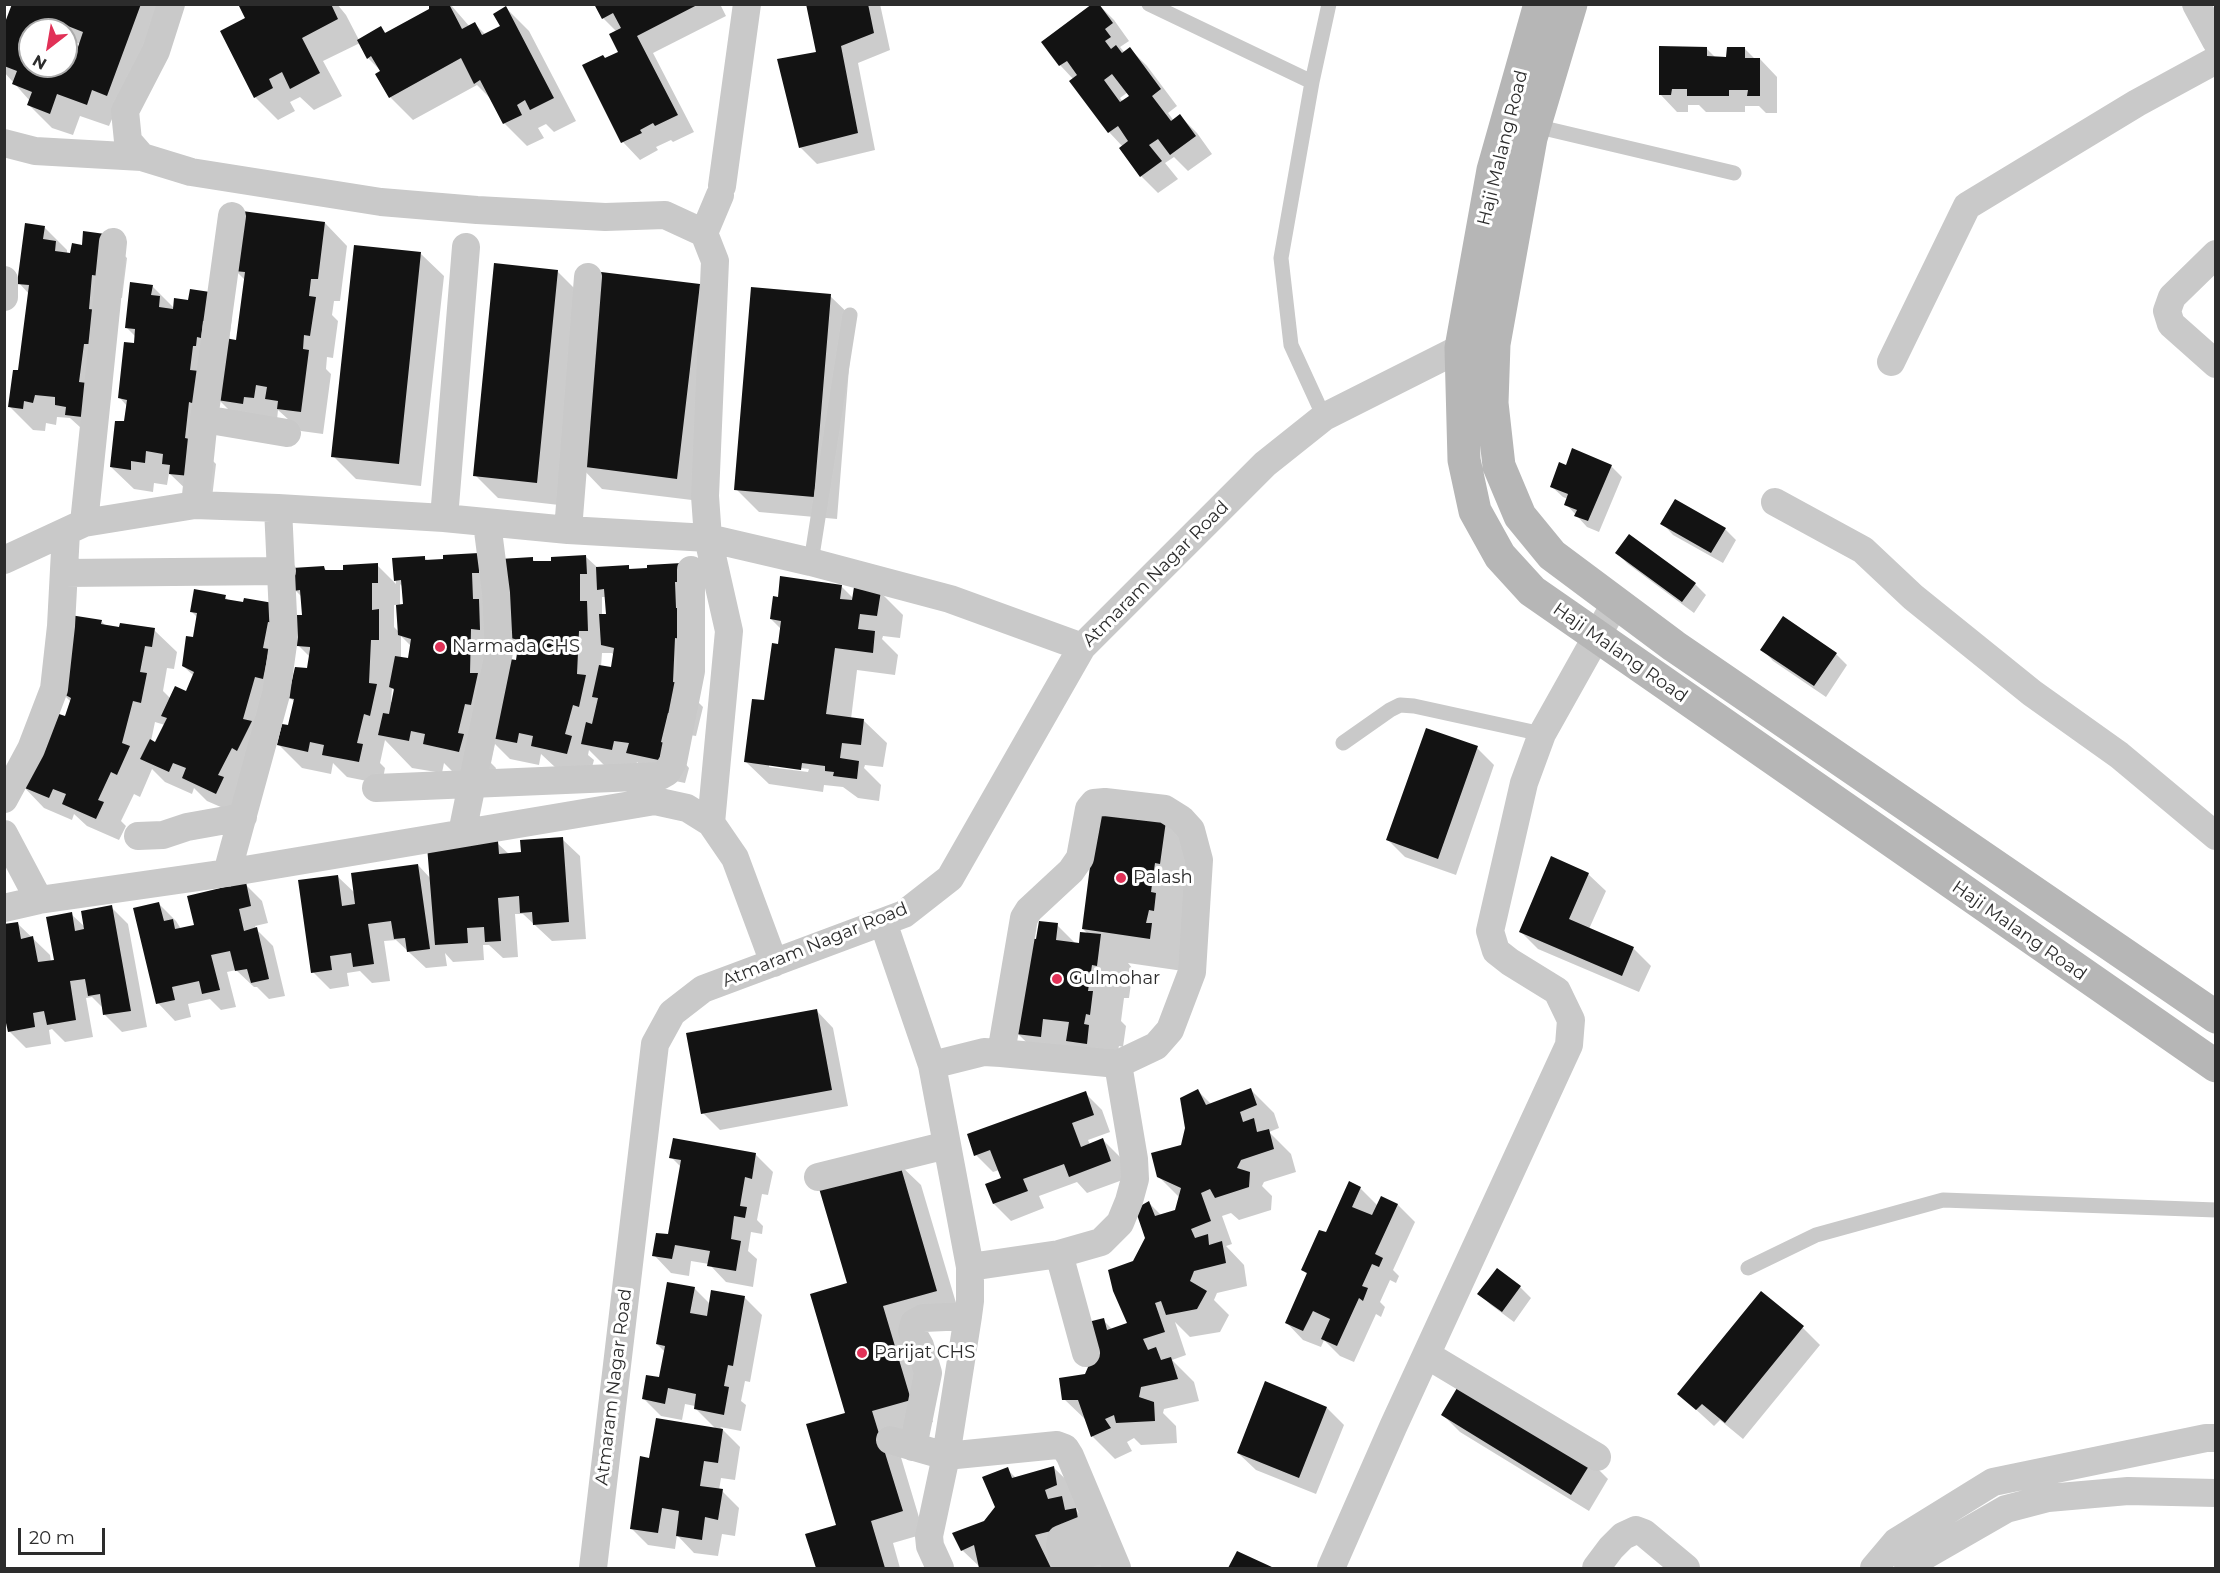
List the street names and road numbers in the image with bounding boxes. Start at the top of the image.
street label: Haji Malang Road [1473,68,1533,228]
street label: Atmaram Nagar Road [1078,496,1234,652]
street label: Haji Malang Road [1549,598,1691,708]
street label: Haji Malang Road [1948,876,2090,986]
street label: Atmaram Nagar Road [719,898,911,992]
street label: Atmaram Nagar Road [591,1287,637,1487]

